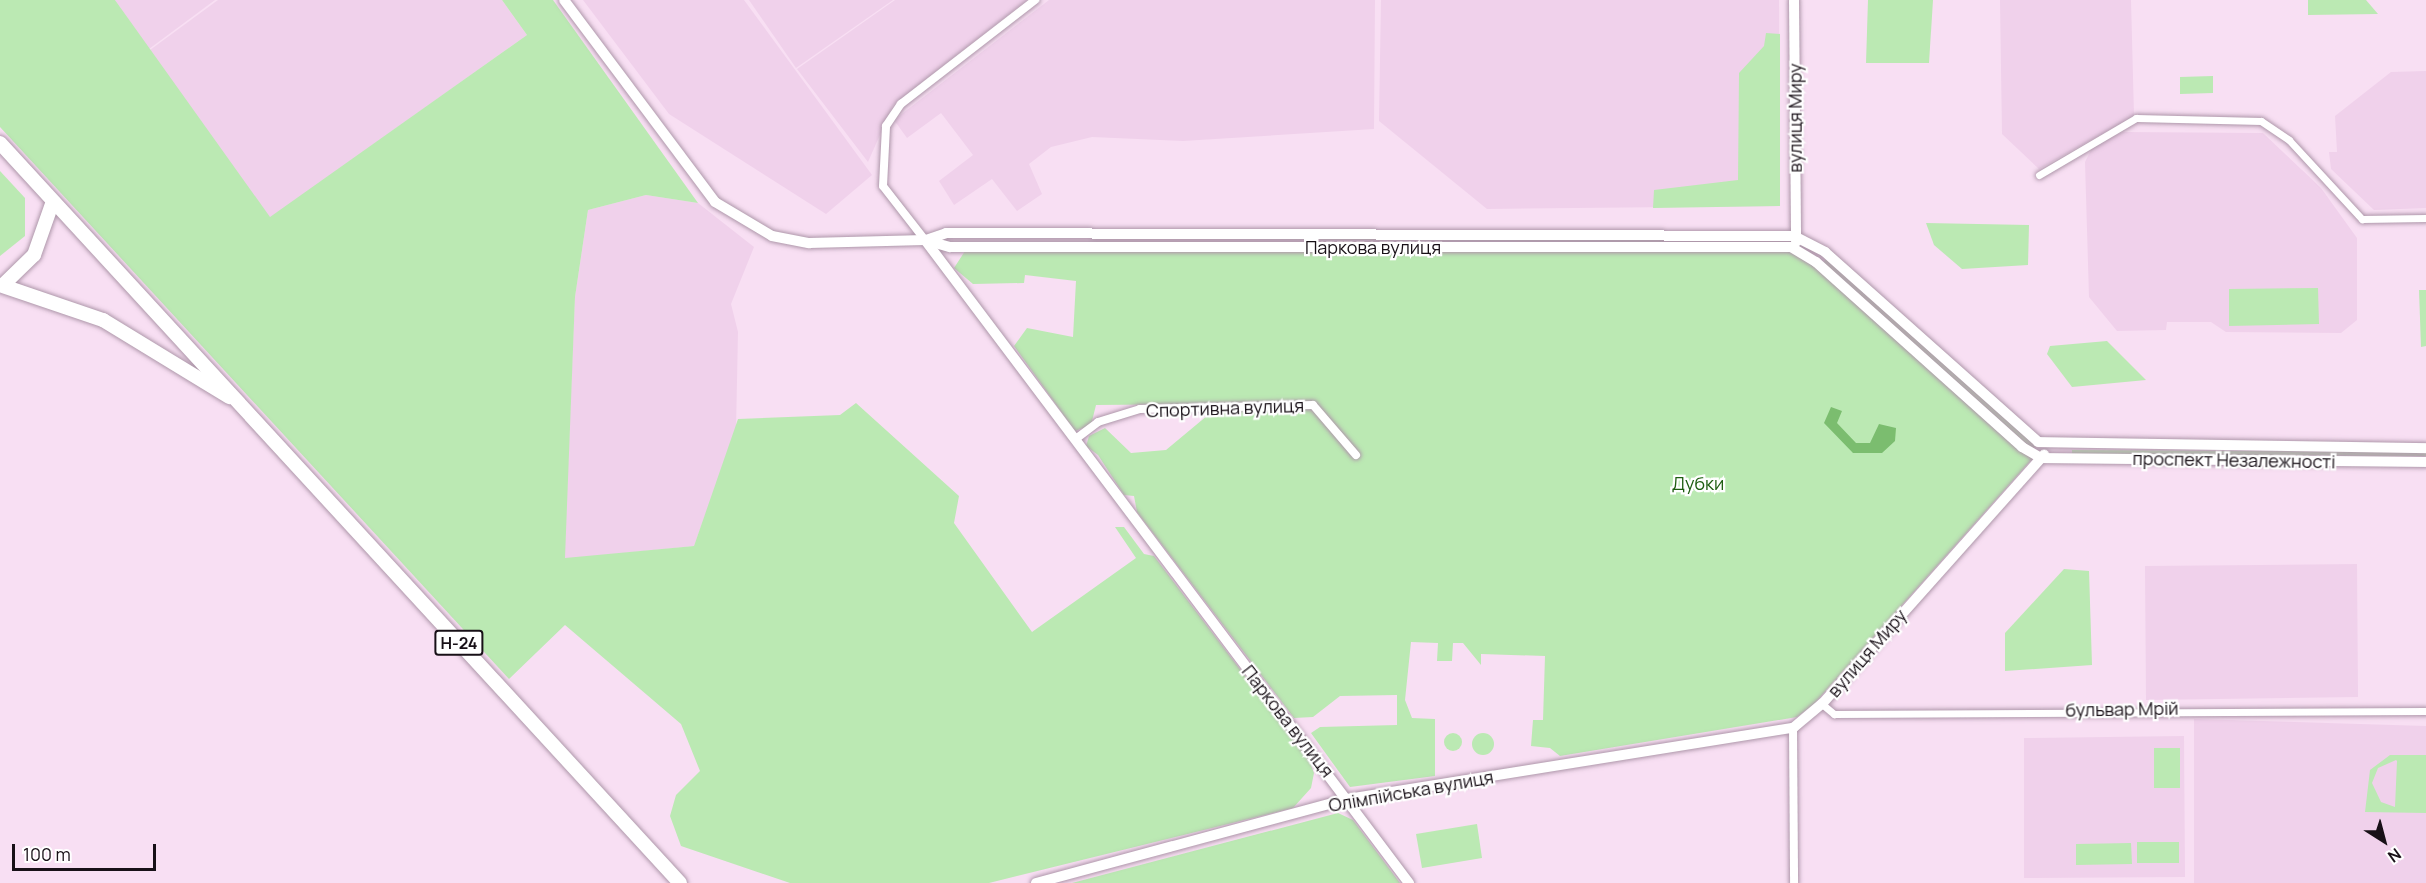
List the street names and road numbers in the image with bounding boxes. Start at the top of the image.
street label: вулиця Миру [1784,63,1806,173]
street label: Паркова вулиця [1305,236,1441,258]
street label: Спортивна вулиця [1146,394,1304,422]
street label: проспект Незалежності [2132,447,2336,473]
street label: вулиця Миру [1823,605,1911,701]
road number: Н-24 [434,630,484,656]
street label: Паркова вулиця [1238,661,1338,781]
street label: бульвар Мрій [2065,697,2179,721]
street label: Олімпійська вулиця [1327,766,1495,816]

